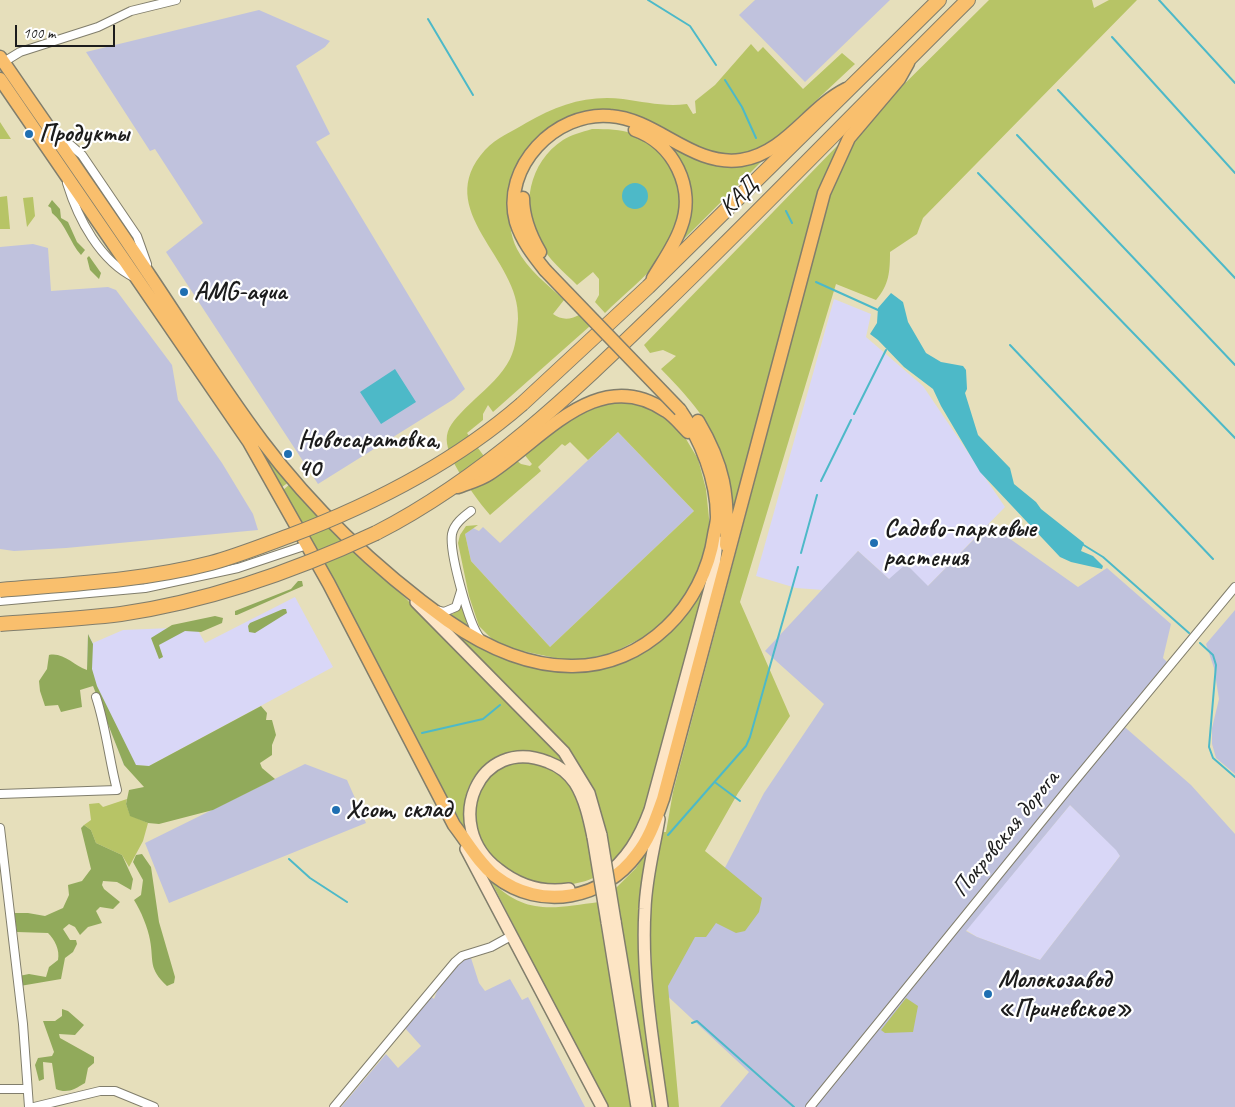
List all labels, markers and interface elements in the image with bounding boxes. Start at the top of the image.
scale bar [18,15,118,47]
text: 100 m [23,24,55,43]
place label: Продукты [39,119,129,149]
marker: Продукты [23,128,35,140]
street label: КАД [713,171,765,223]
place label: AMG-aqua [194,277,286,307]
marker: AMG-aqua [178,286,190,298]
place label: Новосаратовка, 40 [298,425,440,484]
marker: Новосаратовка, 40 [282,448,294,460]
place label: Садово-парковые растения [884,514,1036,573]
marker: Садово-парковые растения [868,537,880,549]
street label: Покровская дорога [946,765,1066,903]
place label: Xсom, склад [346,795,452,825]
marker: Xсom, склад [330,804,342,816]
place label: Молокозавод «Приневское» [998,965,1132,1024]
marker: Молокозавод «Приневское» [982,988,994,1000]

